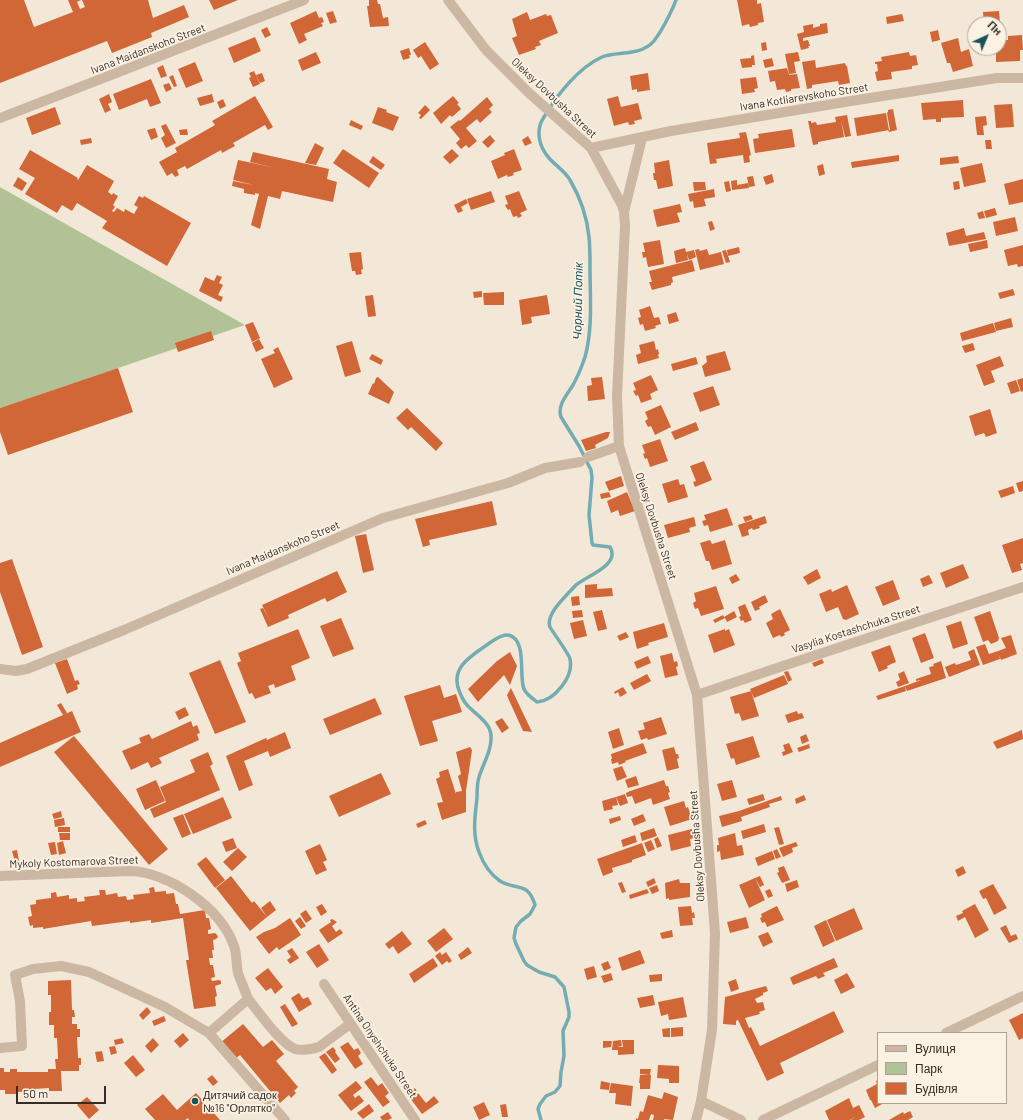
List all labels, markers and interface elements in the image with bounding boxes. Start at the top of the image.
north arrow [967,16,1007,56]
text: Пн [985,18,1005,37]
street label: Ivana Maidanskoho Street [89,21,207,77]
street label: Oleksy Dovbusha Street [509,55,599,141]
street label: Ivana Kotliarevskoho Street [739,80,869,114]
water label: Чорний Потік [570,262,586,340]
street label: Oleksy Dovbusha Street [632,471,680,581]
street label: Ivana Maidanskoho Street [224,518,342,578]
street label: Vasylia Kostashchuka Street [790,602,922,656]
street label: Oleksy Dovbusha Street [687,790,707,902]
street label: Mykoly Kostomarova Street [9,853,139,871]
street label: Antina Onyshchuka Street [340,992,420,1100]
legend [877,1032,1007,1104]
text: Вулиця [915,1041,956,1055]
text: Парк [915,1061,942,1075]
scale bar [18,1078,108,1104]
text: Будівля [915,1081,957,1095]
text: 50 m [23,1086,48,1100]
place label: Дитячий садок №16 "Орлятко" [203,1088,277,1114]
marker: Дитячий садок №16 "Орлятко" [190,1096,200,1106]

